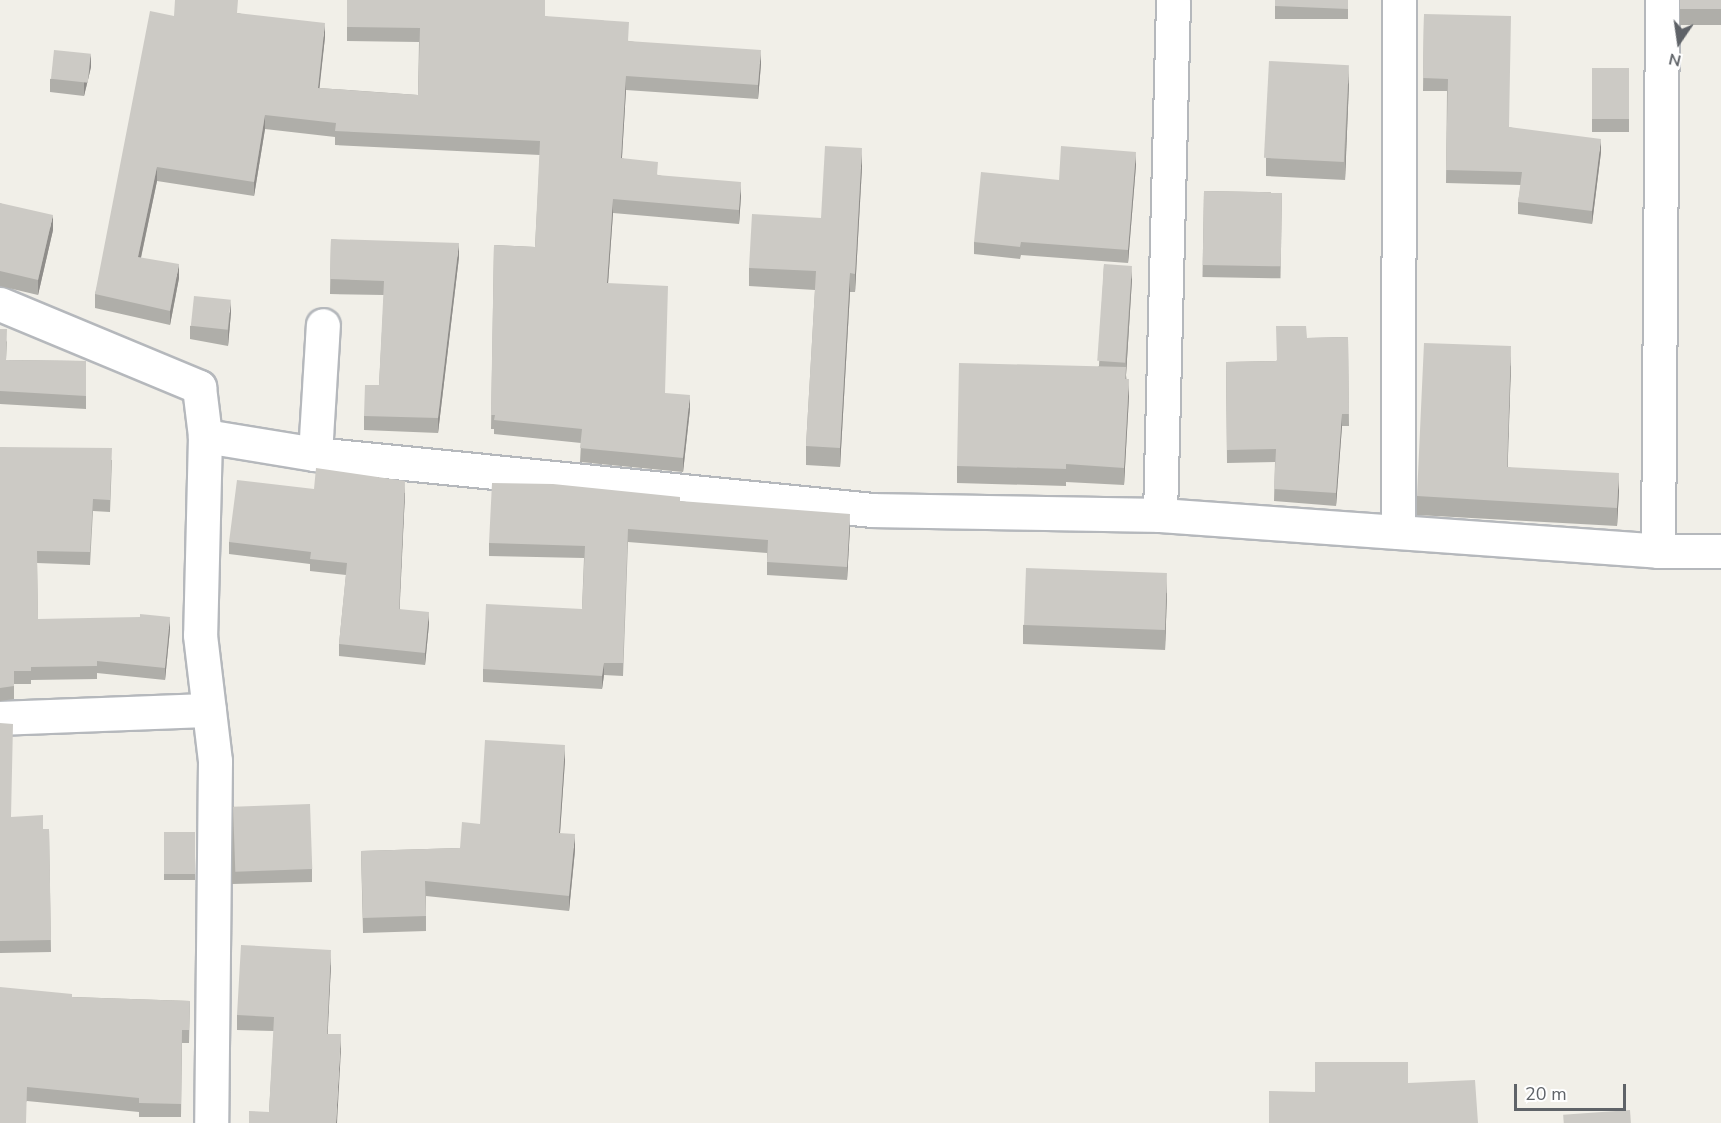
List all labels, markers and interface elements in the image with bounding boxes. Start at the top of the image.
north arrow [1649,12,1709,72]
text: N [1667,47,1683,72]
scale bar [1517,1072,1630,1110]
text: 20 m [1525,1082,1567,1106]

